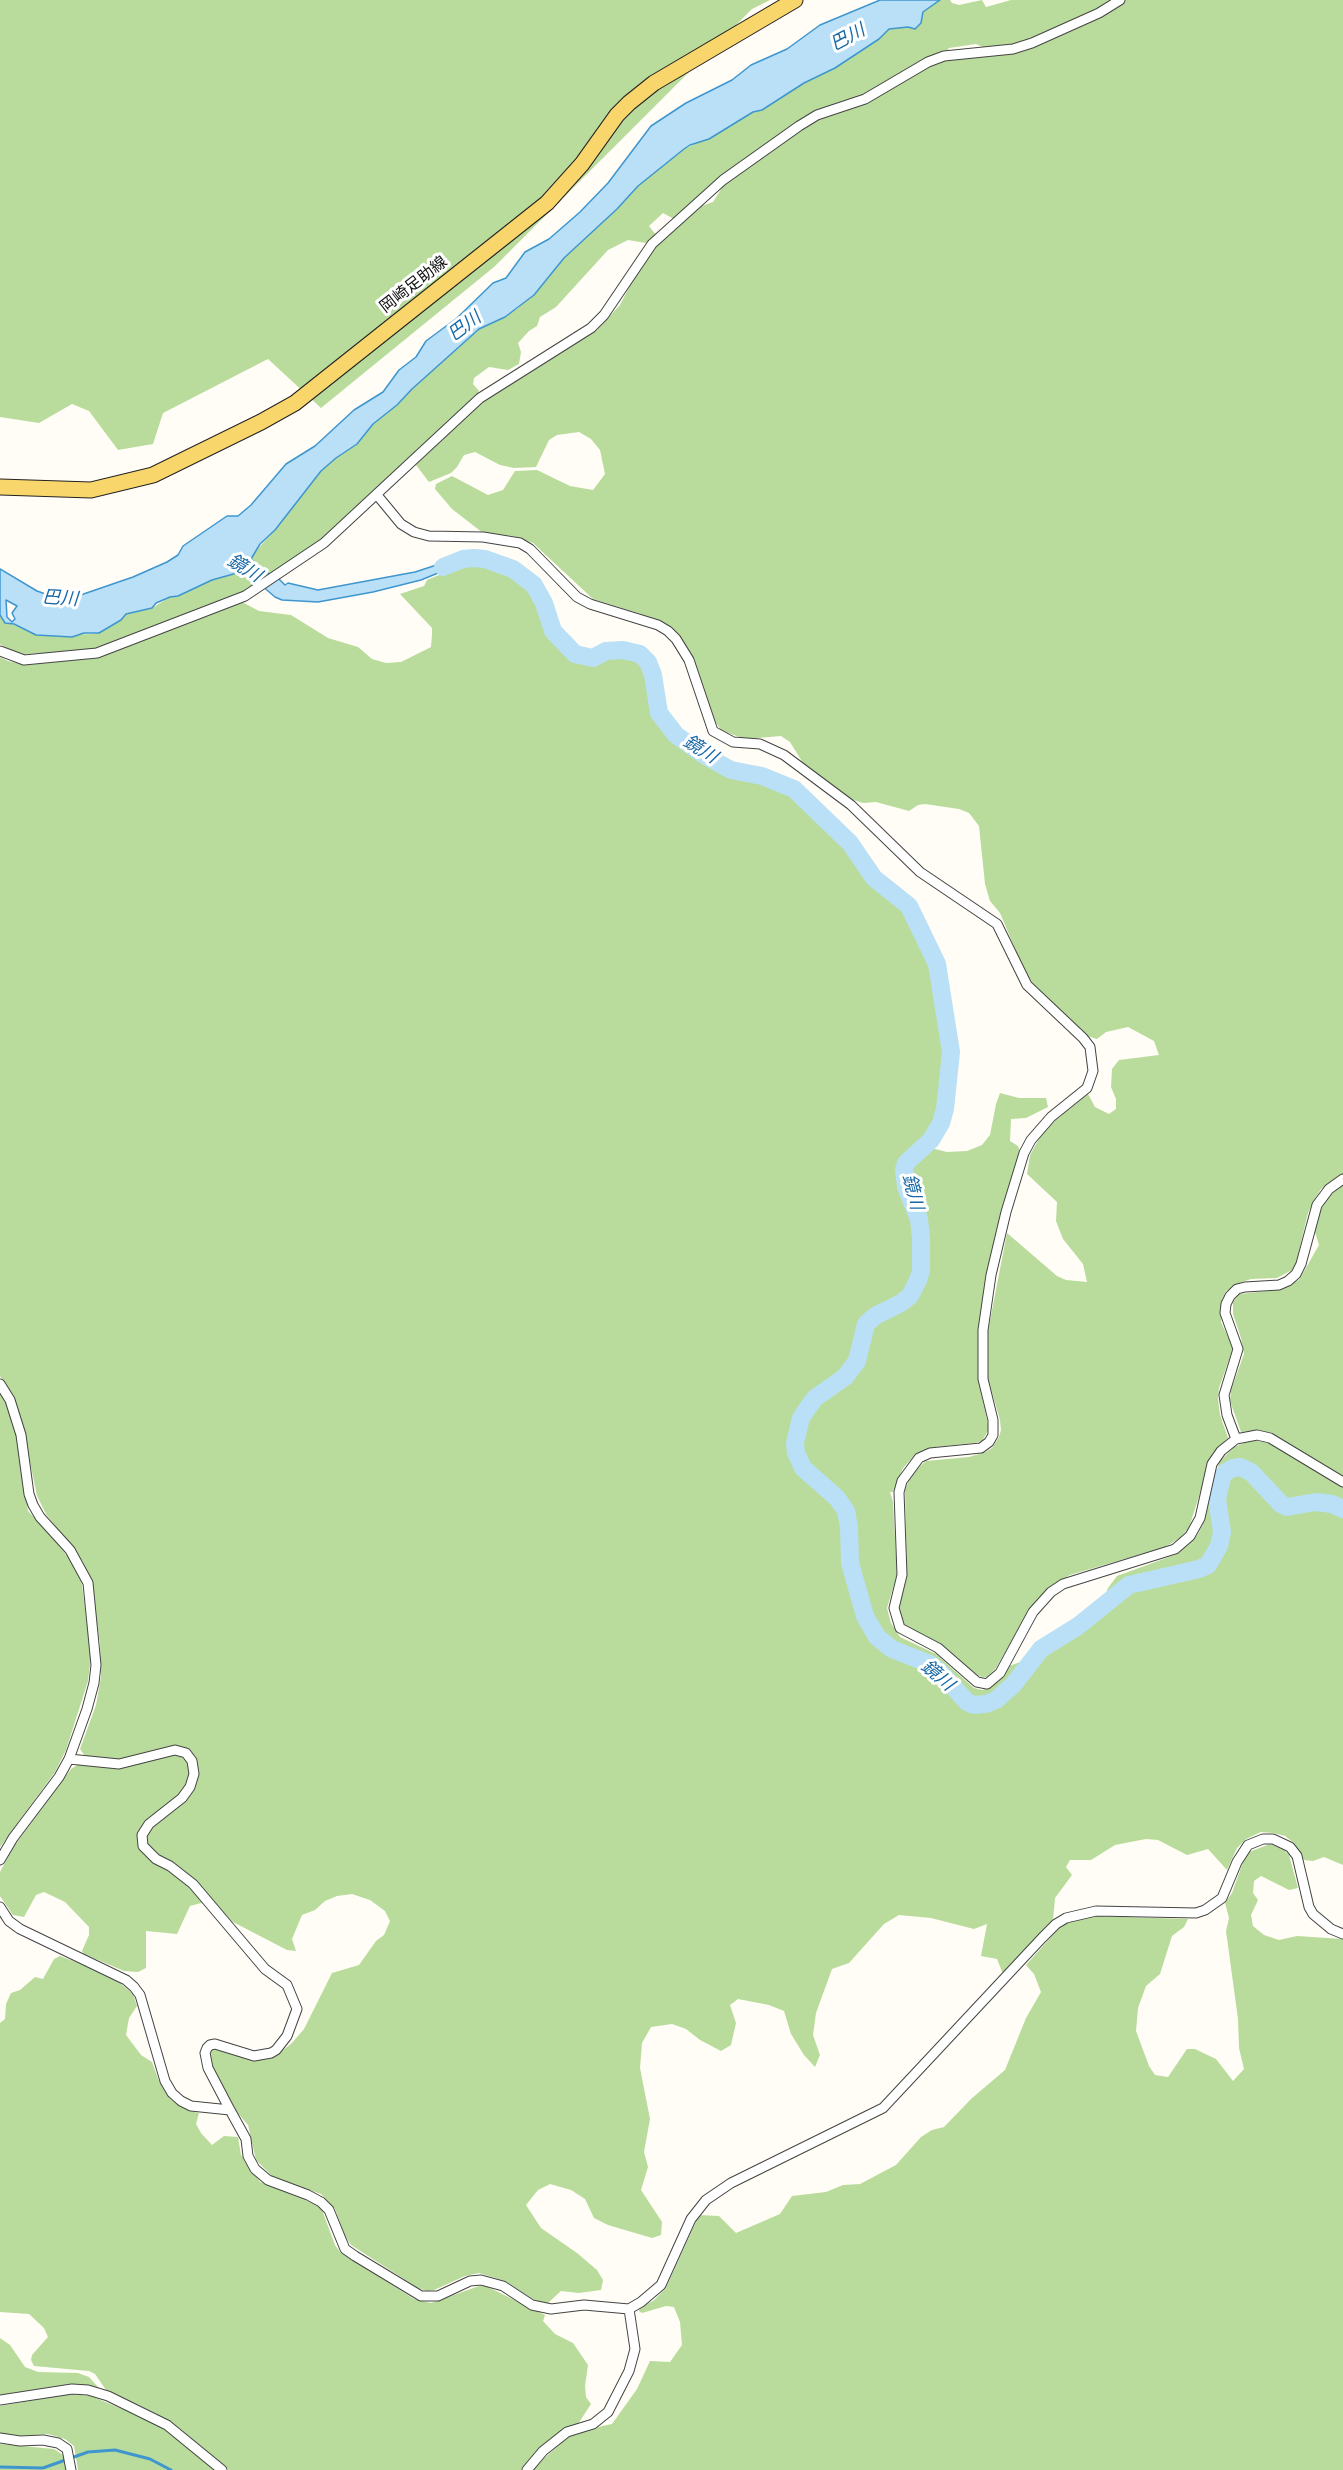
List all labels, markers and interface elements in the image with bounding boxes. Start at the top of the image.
water label: 巴川 [827,20,869,56]
street label: 岡崎足助線 [377,253,451,317]
water label: 巴川 [444,308,486,346]
water label: 鏡川 [223,550,265,588]
water label: 巴川 [41,587,79,611]
water label: 鏡川 [679,731,721,769]
water label: 鏡川 [897,1172,927,1212]
water label: 鏡川 [916,1656,958,1696]

